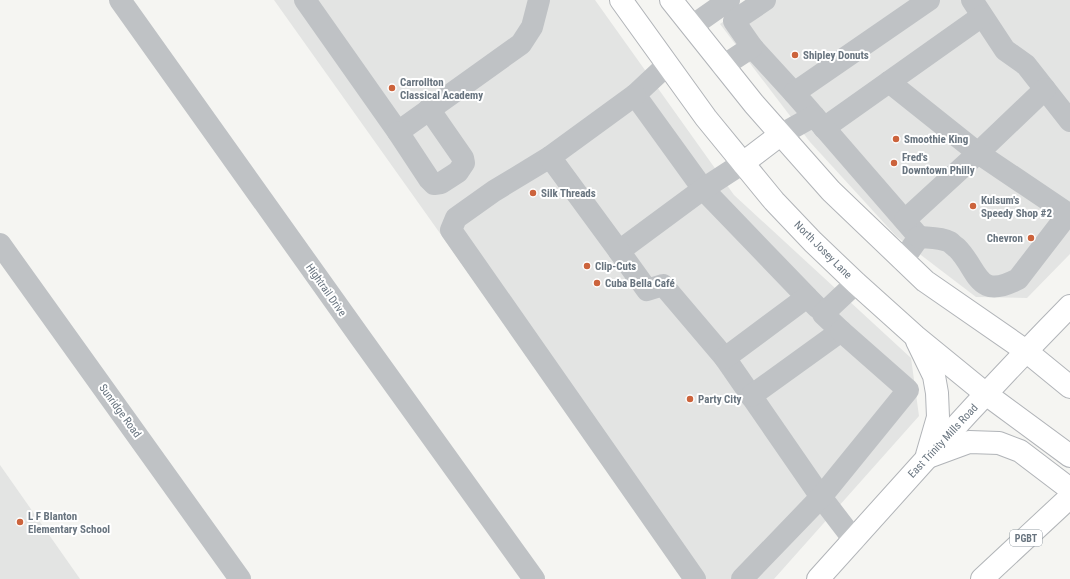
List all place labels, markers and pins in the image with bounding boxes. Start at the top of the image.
place label: Shipley Donuts [803,49,869,62]
marker: Shipley Donuts [790,50,800,60]
place label: Carrollton Classical Academy [400,76,483,102]
marker: Carrollton Classical Academy [387,83,397,93]
place label: Smoothie King [904,133,968,146]
marker: Smoothie King [891,134,901,144]
place label: Fred's Downtown Philly [902,151,975,177]
marker: Fred's Downtown Philly [889,158,899,168]
place label: Silk Threads [541,187,596,200]
marker: Silk Threads [528,188,538,198]
place label: Kulsum's Speedy Shop #2 [981,194,1052,220]
marker: Kulsum's Speedy Shop #2 [968,201,978,211]
place label: Chevron [987,232,1023,245]
marker: Chevron [1026,233,1036,243]
place label: Clip-Cuts [595,260,636,273]
marker: Clip-Cuts [582,261,592,271]
place label: Cuba Bella Café [605,277,675,290]
marker: Cuba Bella Café [592,278,602,288]
place label: Party City [698,393,742,406]
marker: Party City [685,394,695,404]
place label: L F Blanton Elementary School [28,510,110,536]
marker: L F Blanton Elementary School [15,517,25,527]

